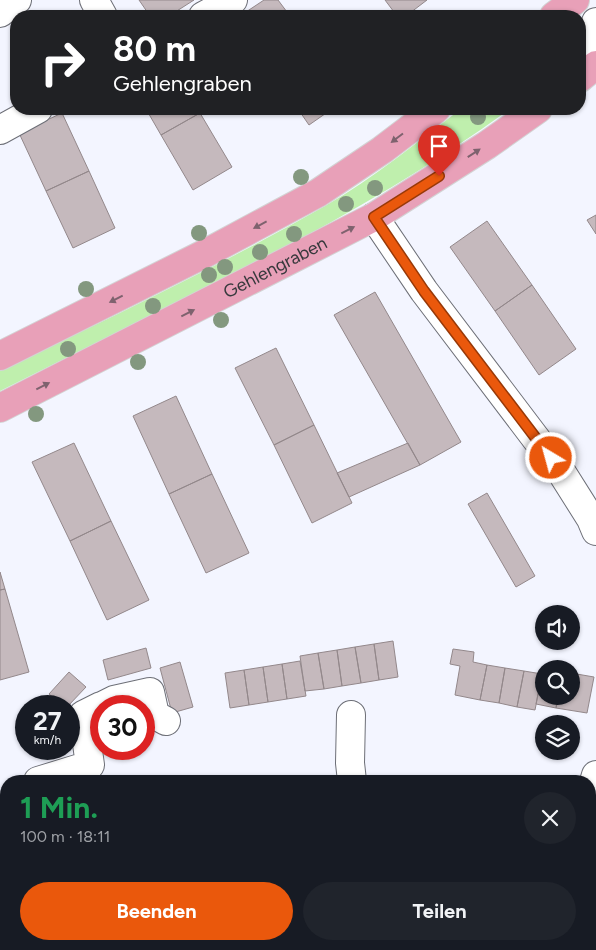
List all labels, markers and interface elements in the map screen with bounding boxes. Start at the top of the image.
text: 80 m [113,28,196,70]
icon: right [30,30,95,95]
text: Gehlengraben [113,70,252,97]
pin [418,125,460,176]
icon: arrive [425,132,453,160]
one-way arrow [391,133,404,144]
one-way arrow [468,148,481,158]
one-way arrow [253,220,267,229]
one-way arrow [341,226,356,234]
street label: Gehlengraben [220,232,331,303]
one-way arrow [109,295,123,303]
one-way arrow [181,309,196,317]
one-way arrow [36,382,51,390]
position arrow [524,431,576,483]
map controls [535,605,580,760]
button: sound [535,605,580,650]
button: search [535,660,580,705]
speed limit sign: 30 [90,695,155,760]
text: 27 [33,706,62,736]
button: layers [535,715,580,760]
text: km/h [34,733,61,747]
text: 1 Min. [20,789,98,826]
button: close [524,792,576,844]
text: 100 m · 18:11 [20,827,110,846]
button: Beenden [20,882,293,940]
button: Teilen [303,882,576,940]

